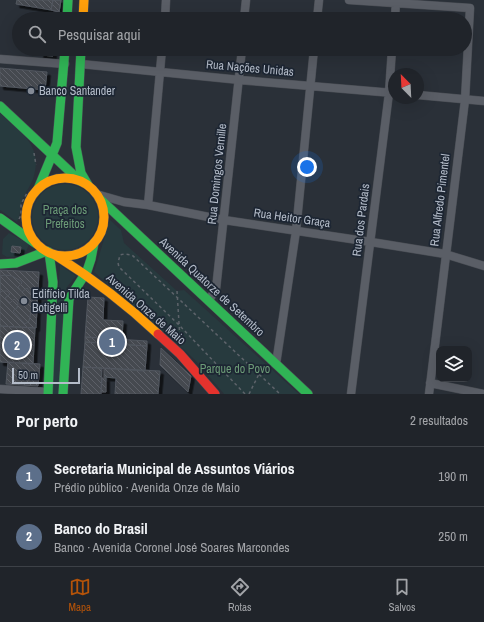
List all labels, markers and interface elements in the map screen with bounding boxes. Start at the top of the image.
search box [12,12,472,56]
icon: search [26,23,48,45]
text: Pesquisar aqui [58,24,141,45]
street label: Rua Nações Unidas [205,56,295,80]
north arrow [388,68,424,104]
place label: Banco Santander [39,83,116,99]
marker: Banco Santander [26,86,36,96]
street label: Rua Domingos Vernille [204,123,230,225]
street label: Rua Alfredo Pimentel [426,153,454,247]
your location [297,157,317,177]
street label: Rua dos Pardais [349,183,373,257]
park label: Praça dos Prefeitos [43,202,87,232]
street label: Rua Heitor Graça [253,205,332,231]
street label: Avenida Quatorze de Setembro [155,233,268,340]
street label: Avenida Onze de Maio [102,269,189,348]
place label: Edifício Tilda Botigelli [32,286,90,316]
marker: Edifício Tilda Botigelli [19,296,29,306]
pin: 1 [99,327,125,357]
pin: 2 [4,330,30,360]
map controls [436,346,472,382]
button: layers [436,346,472,382]
park label: Parque do Povo [200,361,270,377]
scale bar [12,366,80,385]
text: 50 m [18,368,38,382]
text: Por perto [16,409,78,432]
text: 2 resultados [410,412,468,429]
text: Secretaria Municipal de Assuntos Viários [54,458,295,479]
text: 1 [26,468,32,485]
text: 190 m [438,468,468,485]
text: Prédio público · Avenida Onze de Maio [54,479,240,496]
text: Banco do Brasil [54,518,148,539]
text: 2 [26,528,32,545]
text: 250 m [438,528,468,545]
text: Banco · Avenida Coronel José Soares Marcondes [54,539,290,556]
tab: Mapa [68,576,91,614]
tab: Rotas [228,576,252,614]
tab: Salvos [388,576,416,614]

